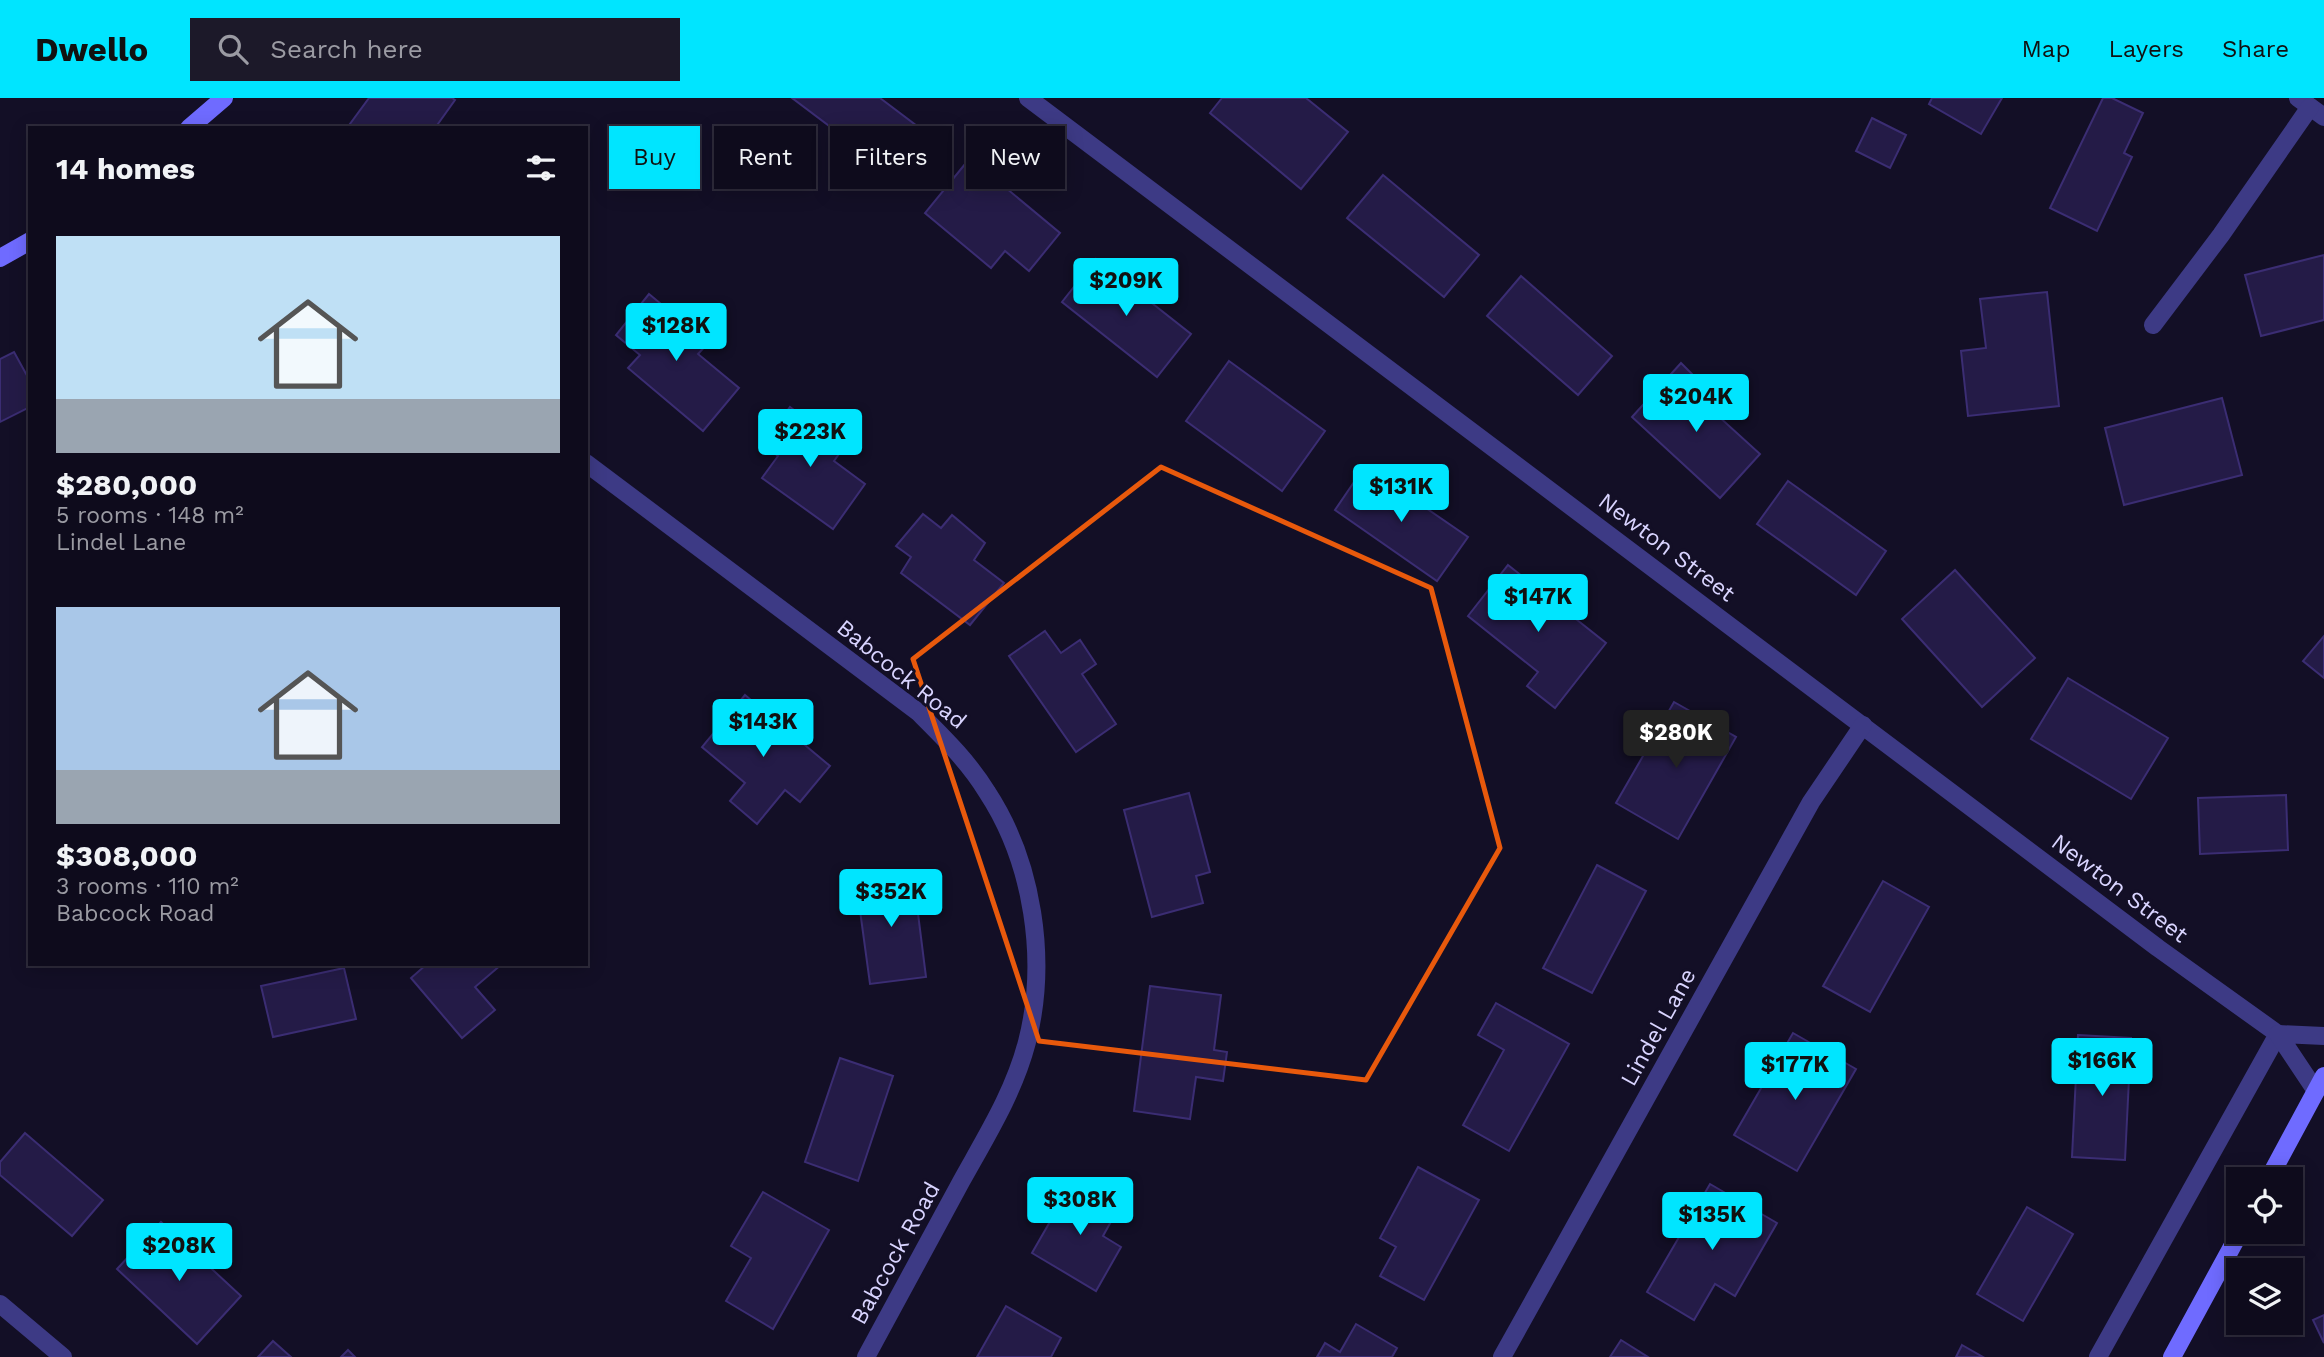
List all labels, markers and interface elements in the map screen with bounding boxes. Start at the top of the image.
search box [190,18,680,81]
text: Dwello [35,30,148,69]
icon: search [214,30,252,68]
text: Search here [270,34,423,64]
text: Map [2022,35,2070,63]
text: Layers [2108,35,2184,63]
text: Share [2222,35,2289,63]
chip: Buy [609,126,700,189]
chip: Rent [714,126,816,189]
chip: Filters [830,126,952,189]
chip: New [966,126,1065,189]
icon: filters [522,149,560,187]
text: 14 homes [56,151,195,186]
pin: $209K [1077,258,1175,318]
text: $209K [1089,267,1163,294]
icon: home [245,281,371,407]
pin: $128K [627,303,725,363]
text: $128K [642,312,710,339]
pin: $204K [1647,374,1745,434]
text: $204K [1659,383,1733,410]
pin: $223K [761,410,859,469]
text: $223K [774,418,846,445]
pin: $131K [1352,464,1450,524]
text: $280,000 [56,467,197,502]
text: $131K [1369,473,1433,500]
street label: Newton Street [1593,487,1740,608]
text: 5 rooms · 148 m² [56,502,244,529]
text: Lindel Lane [56,529,186,556]
pin: $147K [1489,574,1587,634]
text: $147K [1504,583,1572,610]
street label: Babcock Road [832,614,972,735]
icon: home [245,652,371,778]
pin: $143K [714,700,812,759]
text: $143K [728,708,798,735]
pin: $280K [1627,710,1725,770]
text: $280K [1639,719,1713,746]
street label: Newton Street [2046,828,2193,949]
text: $308,000 [56,838,198,873]
pin: $352K [842,870,940,929]
text: 3 rooms · 110 m² [56,873,239,900]
text: $352K [855,878,927,905]
text: Babcock Road [56,900,215,927]
street label: Lindel Lane [1615,964,1702,1091]
pin: $166K [2053,1038,2151,1098]
pin: $177K [1746,1042,1844,1102]
text: $166K [2068,1047,2136,1074]
text: $177K [1761,1051,1829,1078]
map controls [2226,1167,2303,1335]
button: locate [2226,1167,2303,1244]
street label: Babcock Road [845,1177,946,1329]
pin: $308K [1031,1178,1129,1237]
text: $308K [1043,1186,1117,1213]
pin: $135K [1663,1192,1761,1252]
text: $135K [1678,1201,1746,1228]
pin: $208K [130,1224,228,1283]
text: $208K [142,1232,216,1259]
button: layers [2226,1258,2303,1335]

